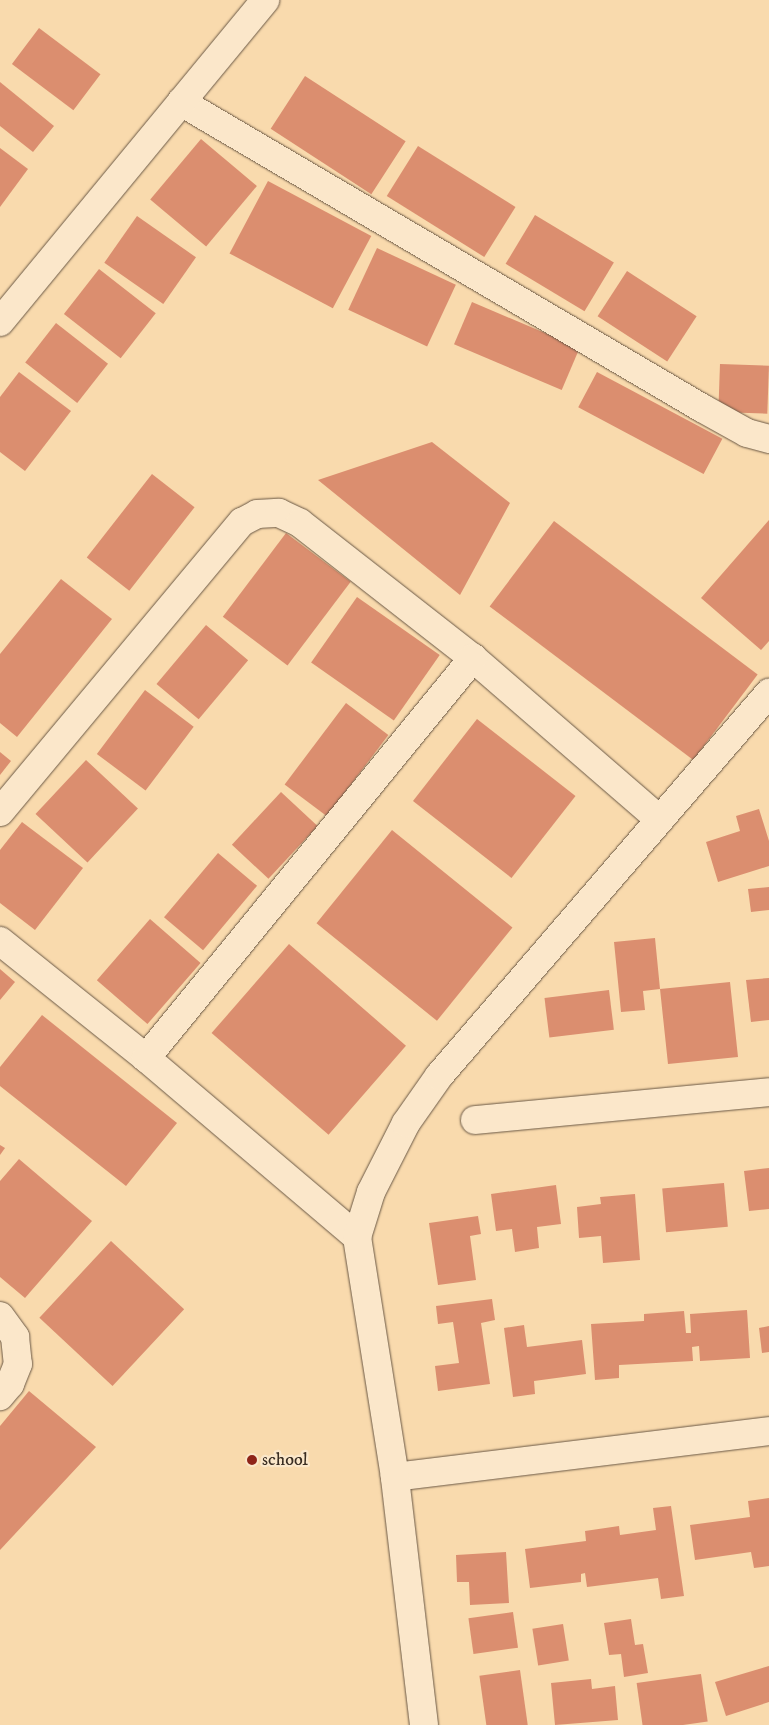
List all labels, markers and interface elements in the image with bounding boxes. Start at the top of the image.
place label: school [262,1449,308,1471]
marker: school [246,1454,258,1466]

